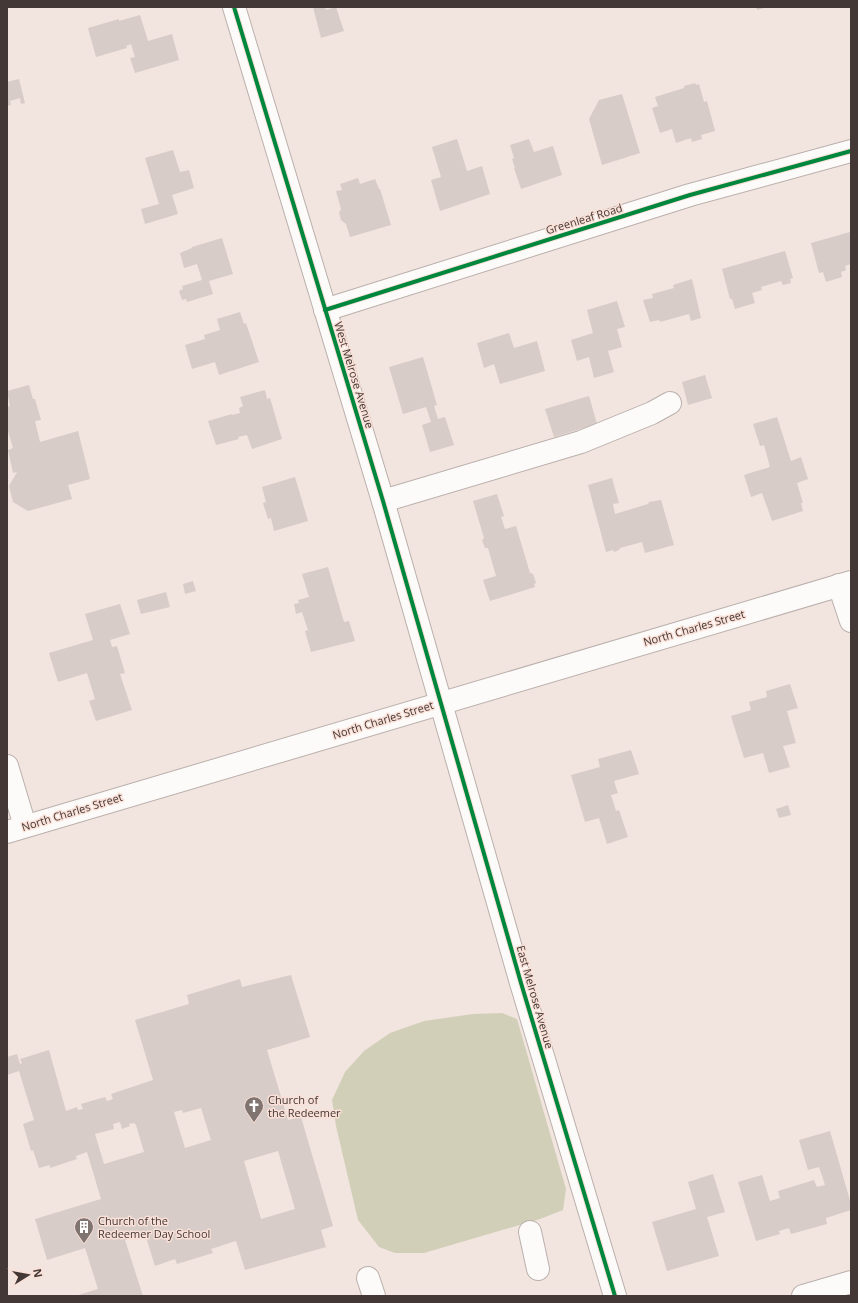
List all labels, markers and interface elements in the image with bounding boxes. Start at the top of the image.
street label: Greenleaf Road [544,200,624,237]
street label: West Melrose Avenue [331,320,378,430]
street label: North Charles Street [641,606,746,649]
street label: North Charles Street [330,697,435,742]
street label: North Charles Street [19,789,124,834]
street label: East Melrose Avenue [514,943,557,1050]
place label: Church of the Redeemer [268,1092,341,1120]
church icon: Church of the Redeemer [243,1095,265,1123]
place label: Church of the Redeemer Day School [98,1213,210,1241]
building icon: Church of the Redeemer Day School [73,1216,95,1244]
north arrow [8,1255,48,1295]
text: N [30,1267,47,1279]

